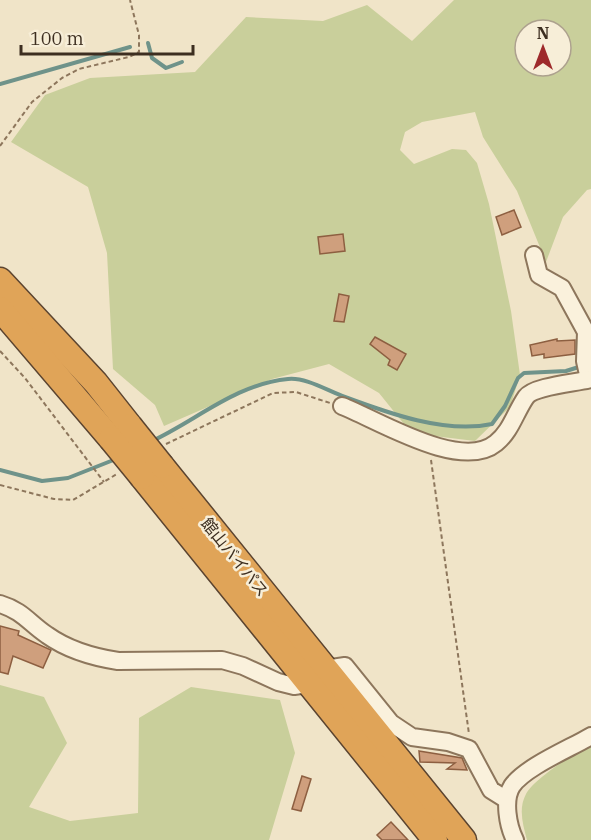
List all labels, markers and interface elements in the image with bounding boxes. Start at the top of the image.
scale bar [21,18,194,56]
north arrow [513,18,573,78]
text: N [537,23,549,43]
text: 100 m [30,27,84,50]
street label: 館山バイパス [197,514,273,600]

